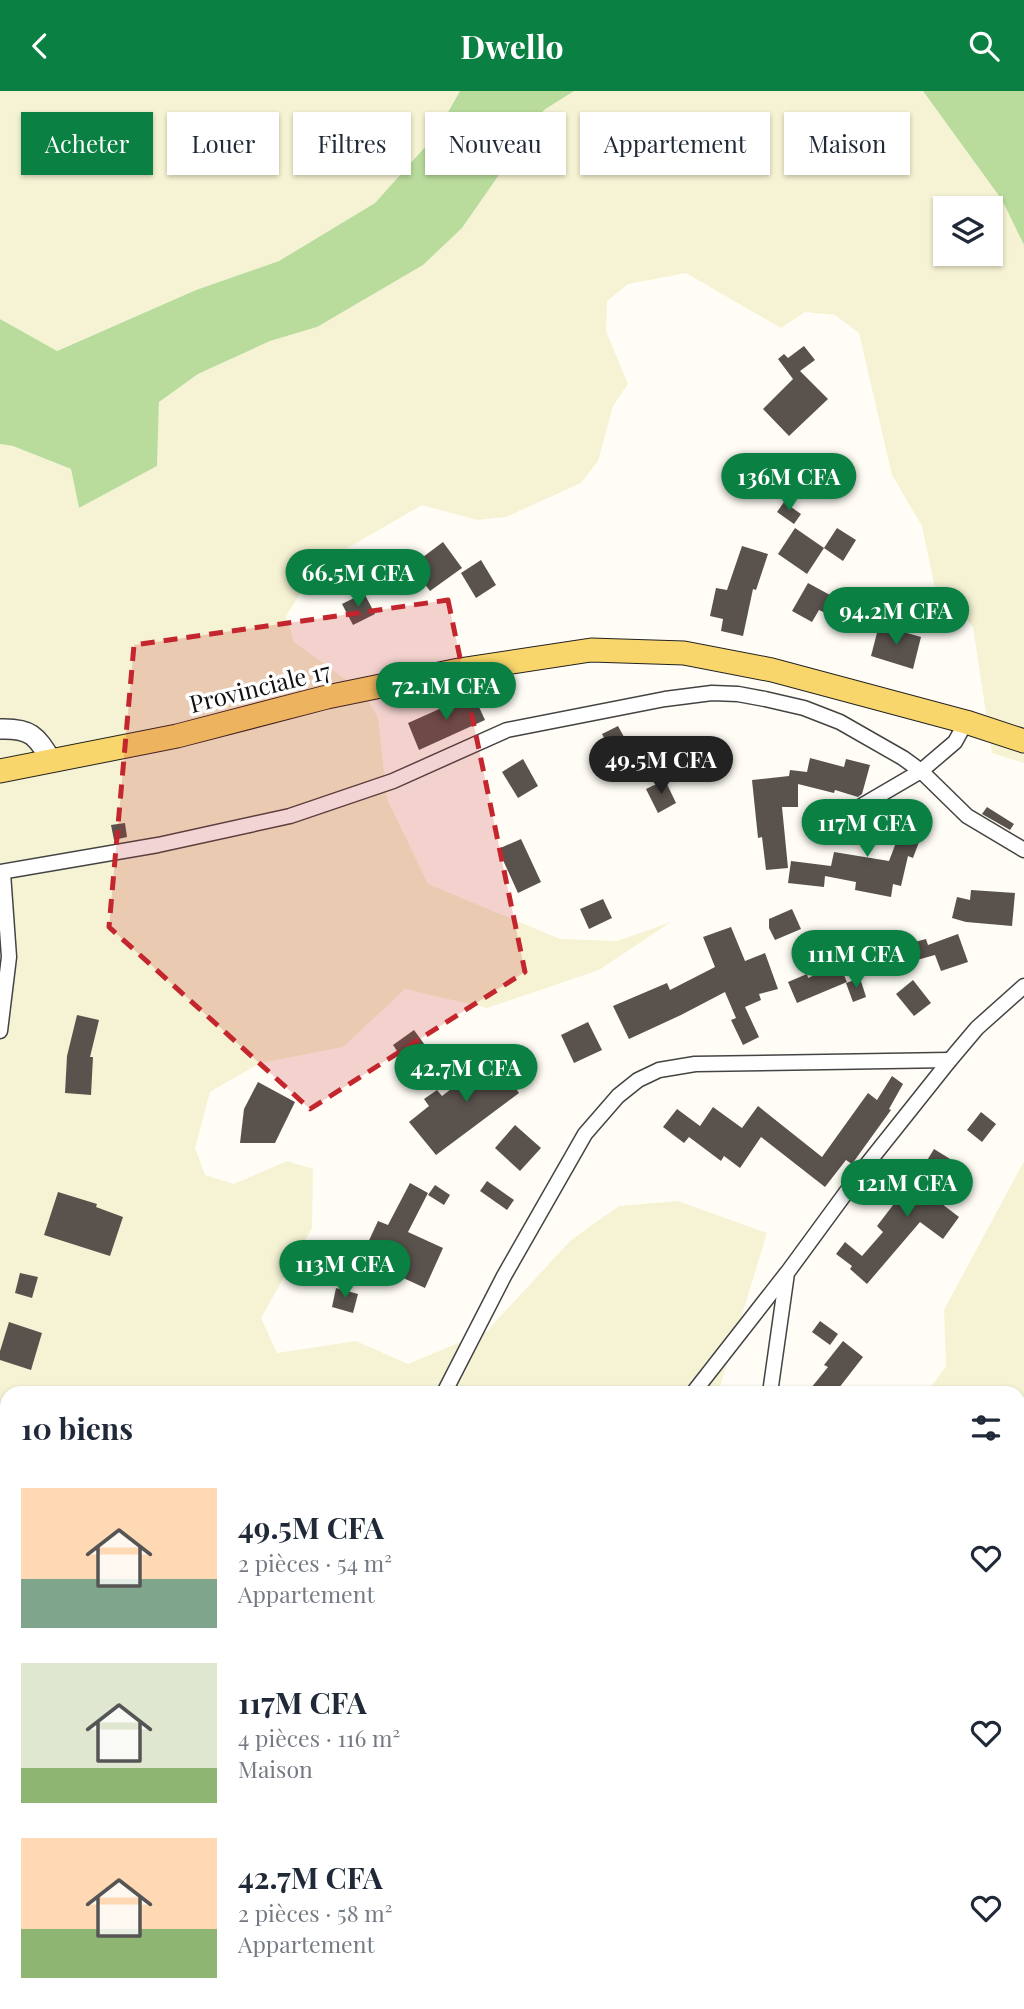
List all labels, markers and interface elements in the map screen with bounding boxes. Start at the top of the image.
text: Dwello [460,24,564,67]
icon: back [21,27,59,65]
icon: search [965,27,1003,65]
chip: Acheter [21,112,153,175]
chip: Louer [167,112,279,175]
chip: Filtres [293,112,411,175]
chip: Nouveau [425,112,566,175]
chip: Appartement [580,112,770,175]
chip: Maison [784,112,910,175]
map controls [933,196,1003,266]
button: layers [933,196,1003,266]
pin: 136M CFA [717,453,861,513]
text: 136M CFA [737,460,841,491]
pin: 66.5M CFA [278,549,438,609]
text: 66.5M CFA [302,556,414,587]
pin: 94.2M CFA [816,587,976,647]
text: 94.2M CFA [839,594,953,625]
street label: Provinciale 17 [186,653,334,719]
pin: 72.1M CFA [366,663,526,722]
text: 72.1M CFA [392,669,500,700]
pin: 49.5M CFA [581,737,741,796]
text: 49.5M CFA [605,743,717,774]
pin: 117M CFA [795,799,939,859]
text: 117M CFA [818,806,916,837]
pin: 111M CFA [784,930,928,990]
text: 111M CFA [807,937,905,968]
pin: 42.7M CFA [386,1045,546,1104]
text: 42.7M CFA [411,1051,522,1082]
pin: 121M CFA [835,1159,979,1219]
text: 121M CFA [857,1166,957,1197]
pin: 113M CFA [273,1241,417,1300]
text: 113M CFA [295,1247,395,1278]
text: 10 biens [21,1408,133,1448]
icon: filters [967,1409,1005,1447]
text: 49.5M CFA [238,1507,384,1547]
icon: home [77,1516,161,1600]
icon: heart [967,1539,1005,1577]
text: 2 pièces · 54 m² [238,1547,392,1578]
text: Appartement [238,1578,375,1609]
text: 117M CFA [238,1682,367,1722]
icon: home [77,1691,161,1775]
icon: heart [967,1714,1005,1752]
text: 4 pièces · 116 m² [238,1722,400,1753]
text: Maison [238,1753,313,1784]
text: 42.7M CFA [238,1857,383,1897]
icon: home [77,1866,161,1950]
icon: heart [967,1889,1005,1927]
text: 2 pièces · 58 m² [238,1897,393,1928]
text: Appartement [238,1928,375,1959]

